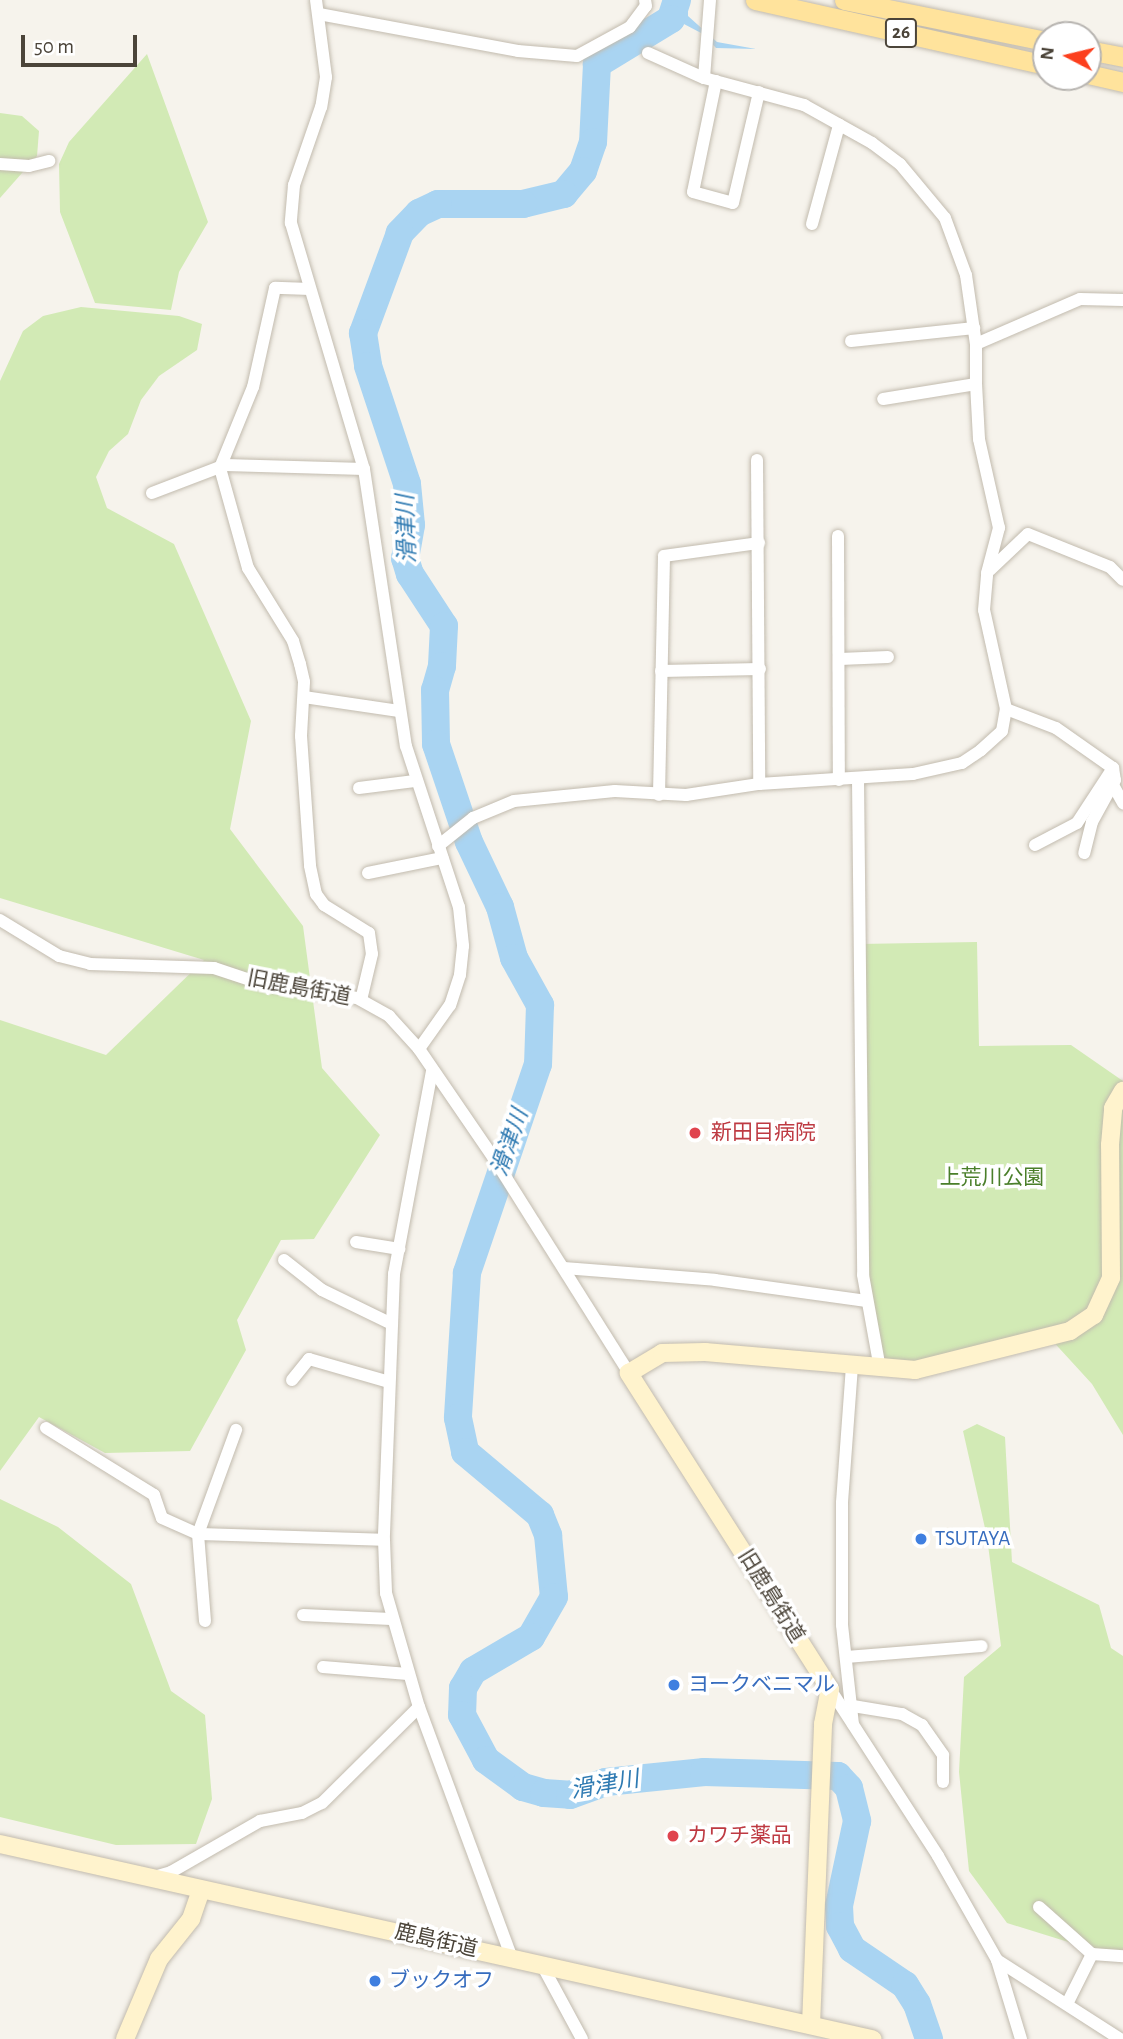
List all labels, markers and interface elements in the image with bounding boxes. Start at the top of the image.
road number: 26 [884,18,918,48]
scale bar [24,21,140,65]
north arrow [1032,21,1102,91]
text: 50 m [34,36,74,57]
text: N [1037,46,1058,61]
water label: 滑津川 [393,494,423,564]
street label: 旧鹿島街道 [245,966,353,1010]
water label: 滑津川 [487,1106,535,1180]
place label: 新田目病院 [711,1120,816,1146]
marker: 新田目病院 [685,1123,705,1143]
park label: 上荒川公園 [940,1165,1044,1191]
place label: TSUTAYA [935,1526,1010,1552]
marker: TSUTAYA [913,1531,929,1547]
street label: 旧鹿島街道 [732,1545,810,1647]
place label: ヨークベニマル [688,1672,835,1698]
marker: ヨークベニマル [666,1677,682,1693]
water label: 滑津川 [569,1766,641,1806]
place label: カワチ薬品 [687,1823,792,1849]
marker: カワチ薬品 [665,1828,681,1844]
street label: 鹿島街道 [392,1919,480,1963]
place label: ブックオフ [389,1968,494,1994]
marker: ブックオフ [367,1973,383,1989]

